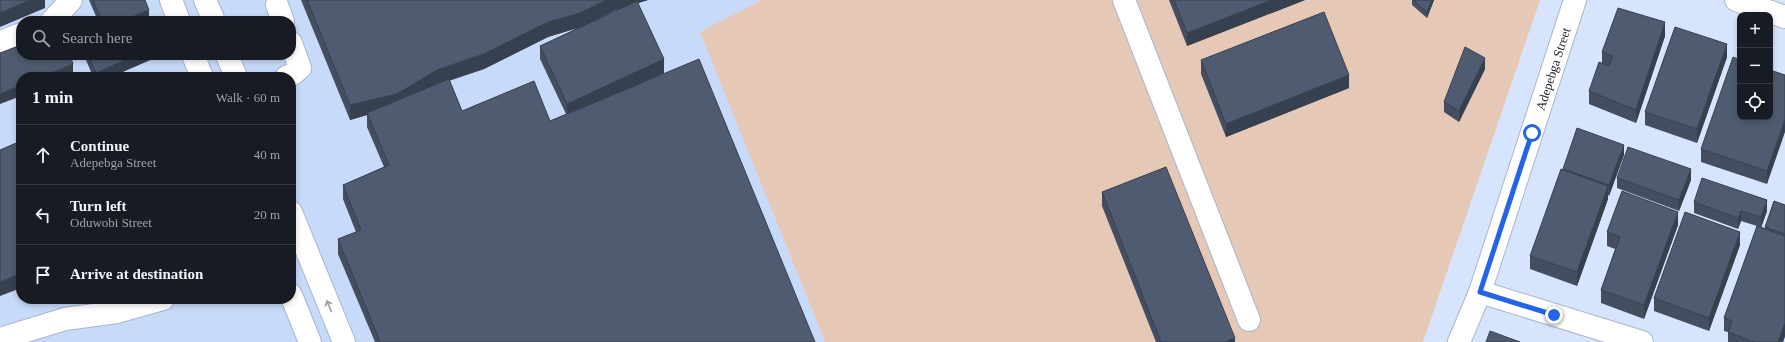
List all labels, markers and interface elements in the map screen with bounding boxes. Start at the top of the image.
map controls [1737,12,1773,120]
button: + [1737,12,1773,48]
search box [16,16,296,60]
street label: Adepebga Street [1533,25,1574,112]
icon: search [30,27,52,49]
text: Search here [62,30,132,46]
button: − [1737,48,1773,84]
button: locate [1737,84,1773,120]
text: 1 min [32,88,73,107]
text: Walk · 60 m [216,90,280,105]
route start [1523,124,1541,142]
text: Continue [70,138,129,154]
icon: ahead [32,144,54,166]
text: 40 m [254,147,280,162]
text: Adepebga Street [70,155,156,170]
text: Turn left [70,198,127,214]
icon: left [32,204,54,226]
text: 20 m [254,207,280,222]
text: Oduwobi Street [70,215,152,230]
icon: arrive [32,264,54,286]
text: Arrive at destination [70,266,203,282]
one-way arrow [325,300,332,312]
route end [1545,306,1563,324]

